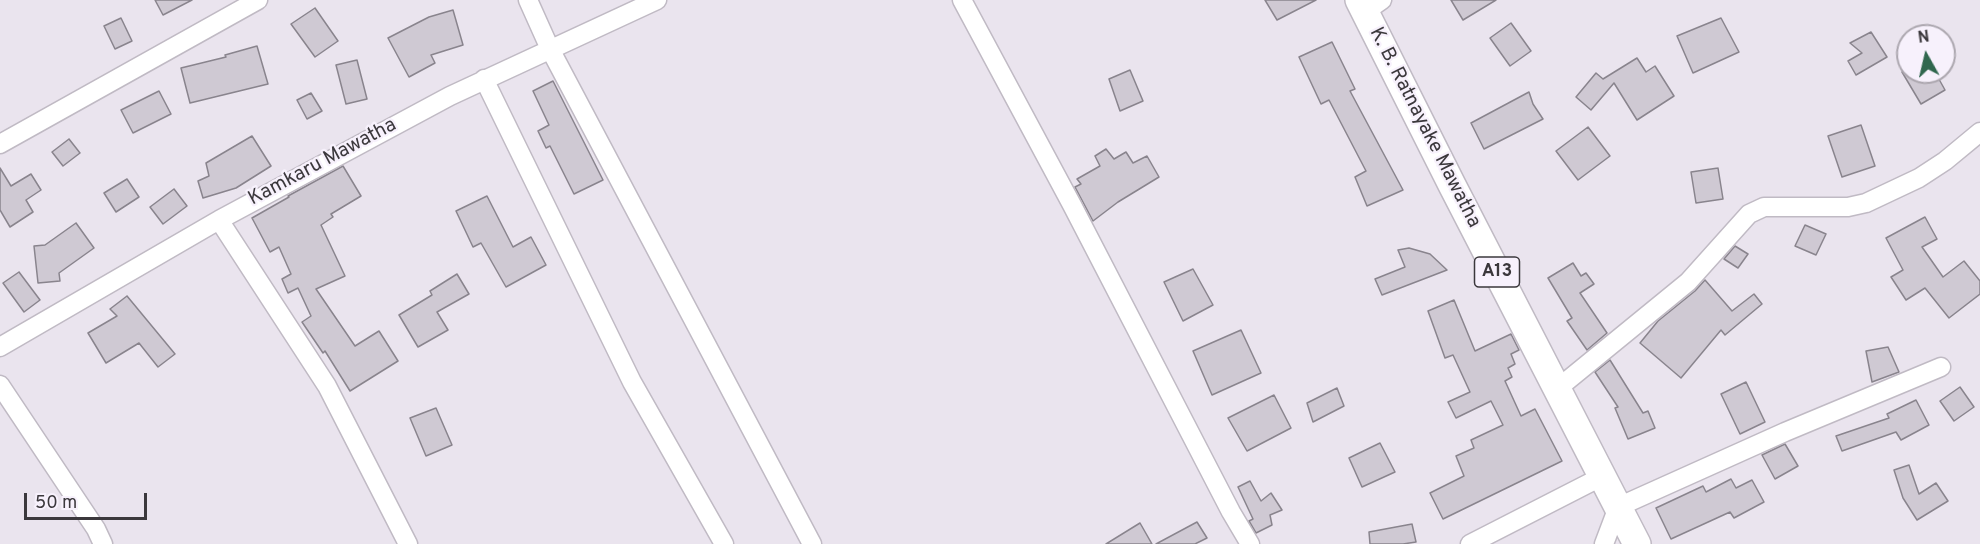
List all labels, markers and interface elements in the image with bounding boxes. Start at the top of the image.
street label: K. B. Ratnayake Mawatha [1363,24,1485,232]
north arrow [1896,24,1956,84]
text: N [1917,27,1931,49]
street label: Kamkaru Mawatha [245,114,401,212]
road number: A13 [1474,257,1520,287]
scale bar [27,481,150,519]
text: 50 m [35,492,77,515]

